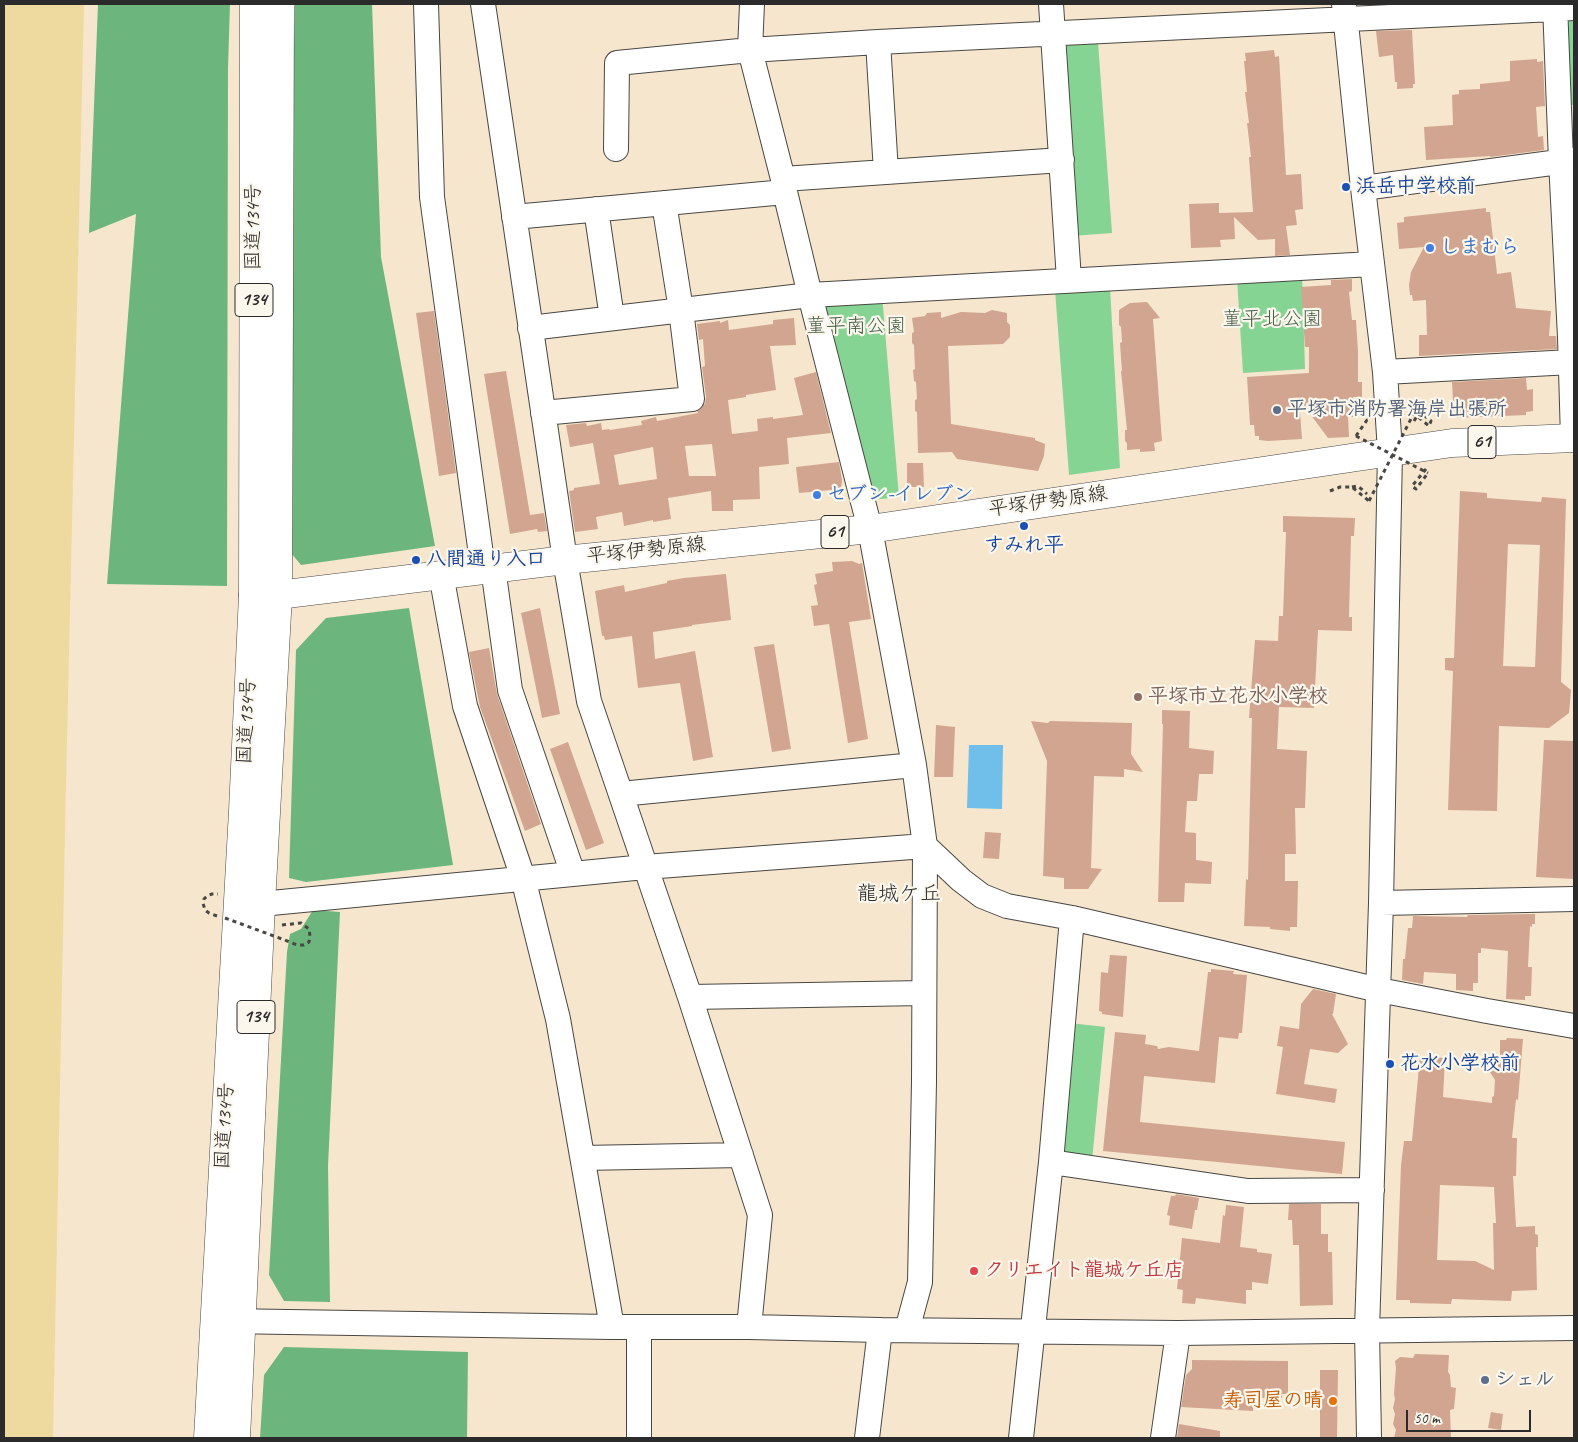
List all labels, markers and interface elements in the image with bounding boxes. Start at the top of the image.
place label: 浜岳中学校前 [1356,175,1476,199]
marker: 浜岳中学校前 [1340,181,1352,193]
street label: 国道134号 [242,184,266,270]
place label: しまむら [1440,236,1520,260]
marker: しまむら [1424,242,1436,254]
road number: 134 [235,284,273,316]
park label: 菫平北公園 [1222,308,1322,332]
park label: 菫平南公園 [806,315,906,339]
place label: 平塚市消防署海岸出張所 [1287,398,1507,422]
marker: 平塚市消防署海岸出張所 [1271,404,1283,416]
road number: 61 [1468,426,1496,458]
street label: 平塚伊勢原線 [987,482,1109,522]
place label: セブン-イレブン [827,483,974,507]
marker: セブン-イレブン [811,489,823,501]
road number: 61 [821,516,849,548]
marker: すみれ平 [1018,520,1030,532]
street label: 平塚伊勢原線 [585,533,707,569]
place label: すみれ平 [984,534,1064,558]
place label: 八間通り入口 [426,548,546,572]
marker: 八間通り入口 [410,554,422,566]
street label: 国道134号 [233,677,261,765]
place label: 平塚市立花水小学校 [1148,685,1328,709]
marker: 平塚市立花水小学校 [1132,691,1144,703]
district label: 龍城ケ丘 [857,881,941,907]
road number: 134 [237,1000,275,1034]
place label: 花水小学校前 [1400,1052,1520,1076]
marker: 花水小学校前 [1384,1058,1396,1070]
street label: 国道134号 [211,1082,239,1170]
place label: クリエイト龍城ケ丘店 [984,1259,1184,1283]
marker: クリエイト龍城ケ丘店 [968,1265,980,1277]
place label: シェル [1495,1368,1555,1392]
marker: シェル [1479,1374,1491,1386]
place label: 寿司屋の晴 [1223,1389,1323,1413]
marker: 寿司屋の晴 [1327,1395,1339,1407]
scale bar [1408,1400,1533,1432]
text: 50 m [1414,1409,1440,1428]

